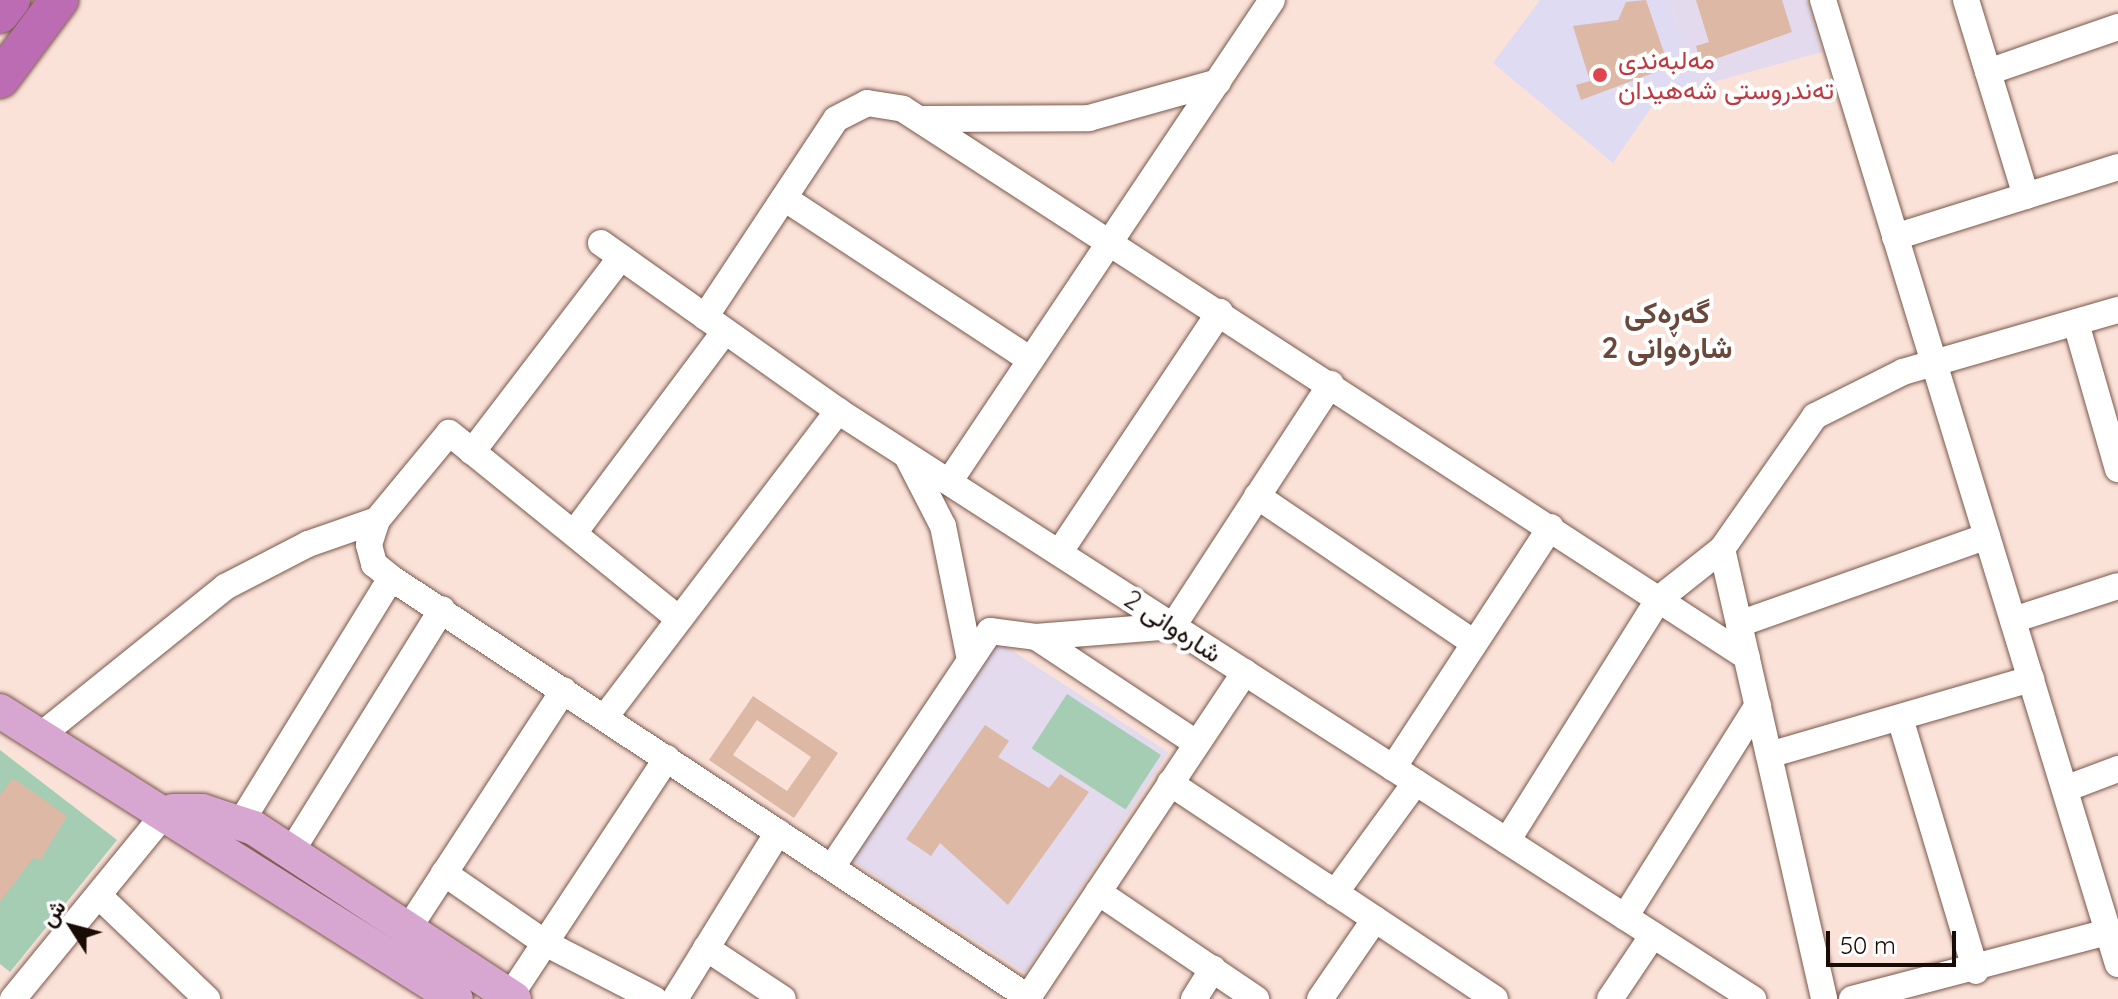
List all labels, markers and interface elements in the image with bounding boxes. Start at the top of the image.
place label: مەلبەندی تەندروستی شەهیدان [1618,44,1834,106]
marker: مەلبەندی تەندروستی شەهیدان [1589,64,1611,86]
district label: گەڕەکی شارەوانی 2 [1601,294,1733,364]
street label: شارەوانی 2 [1119,583,1227,669]
north arrow [32,887,112,967]
text: ش [33,894,72,932]
scale bar [1830,915,1960,965]
text: 50 m [1840,930,1896,960]

